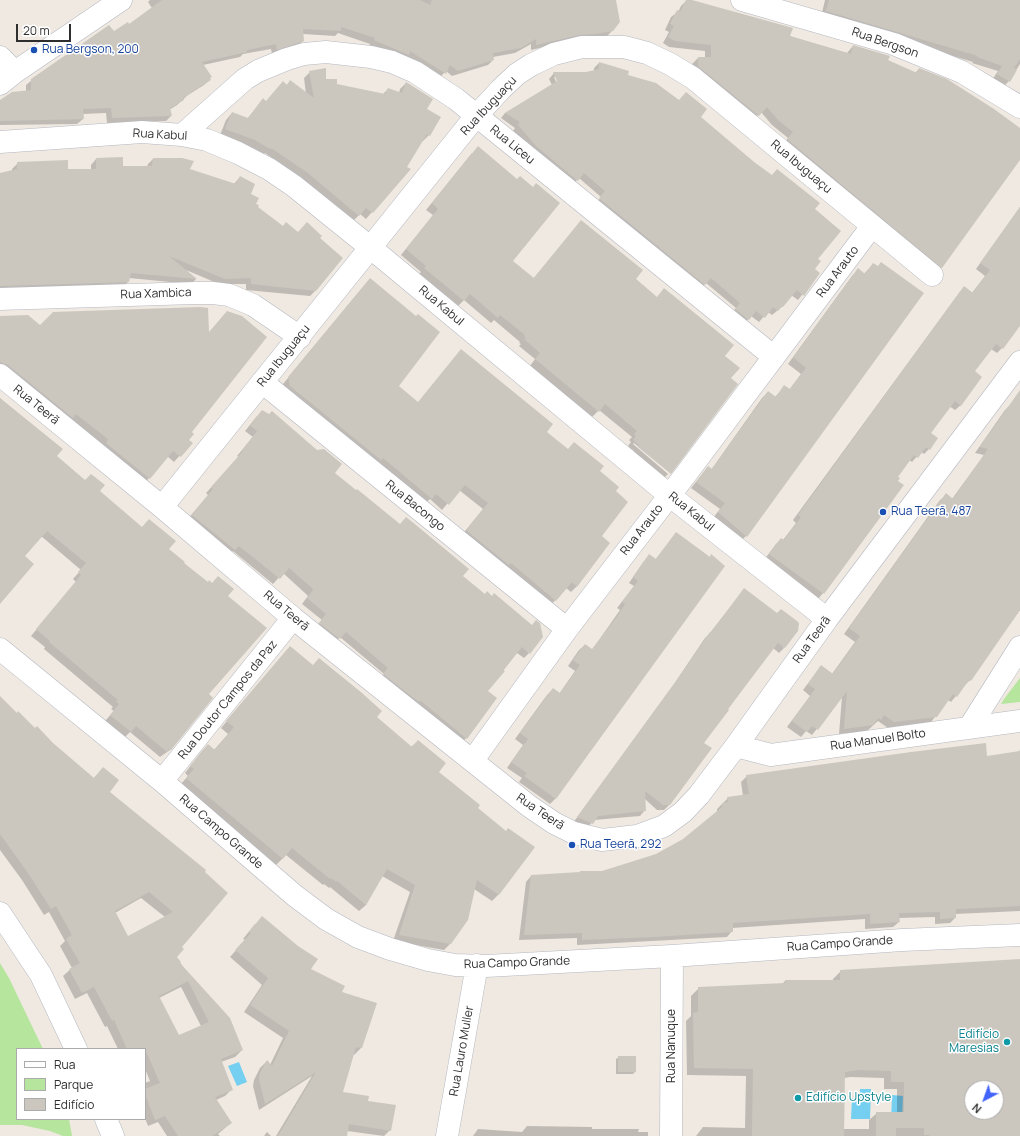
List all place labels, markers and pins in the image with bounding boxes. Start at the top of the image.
place label: Rua Bergson, 200 [42,43,139,57]
marker: Rua Bergson, 200 [29,45,39,55]
place label: Rua Teerã, 487 [891,505,971,519]
marker: Rua Teerã, 487 [878,507,888,517]
place label: Rua Teerã, 292 [580,838,661,852]
marker: Rua Teerã, 292 [567,840,577,850]
place label: Edifício Maresias [949,1028,999,1056]
marker: Edifício Maresias [1002,1037,1012,1047]
place label: Edifício Upstyle [806,1091,891,1105]
marker: Edifício Upstyle [793,1093,803,1103]

